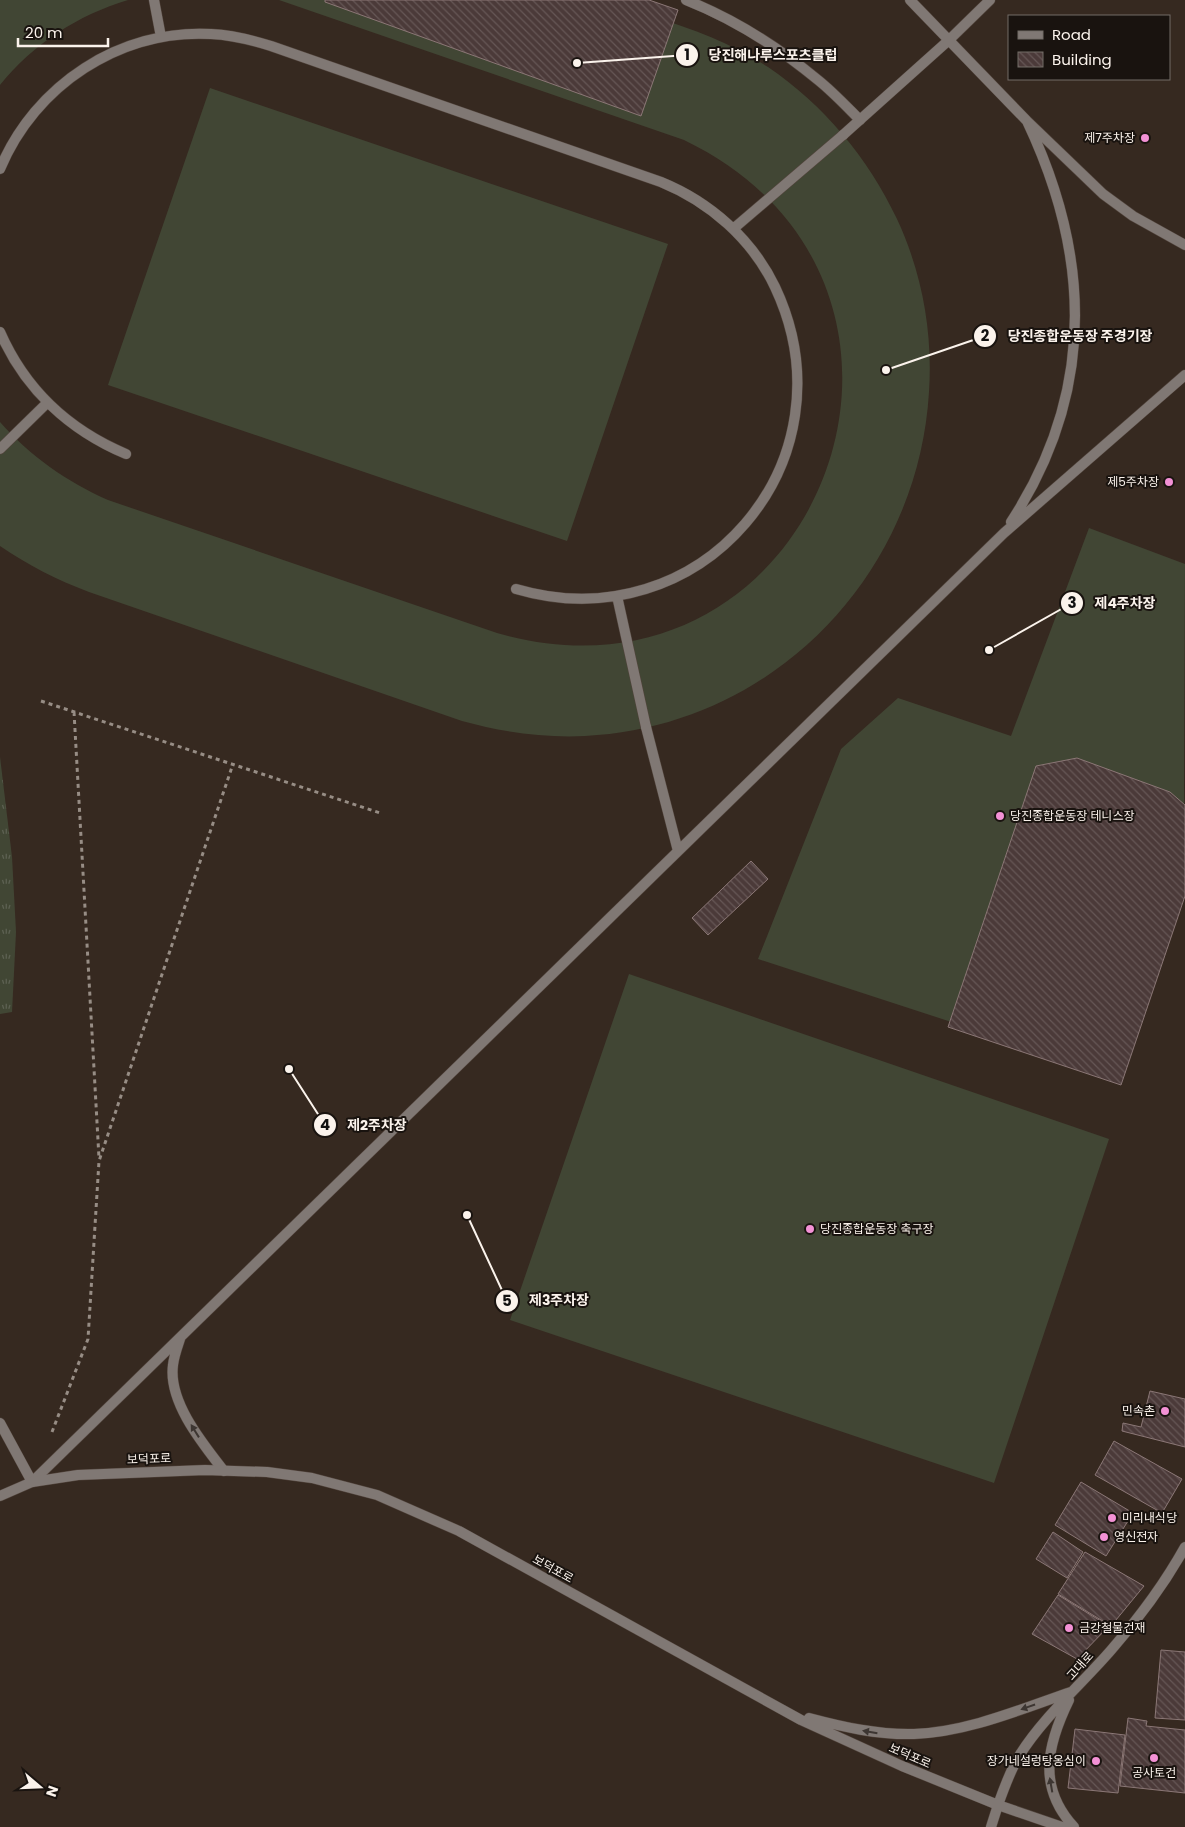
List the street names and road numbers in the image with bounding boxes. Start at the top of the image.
street label: 보덕포로 [127,1449,171,1468]
street label: 보덕포로 [530,1550,577,1587]
street label: 고대로 [1062,1648,1097,1684]
street label: 보덕포로 [887,1739,934,1772]

